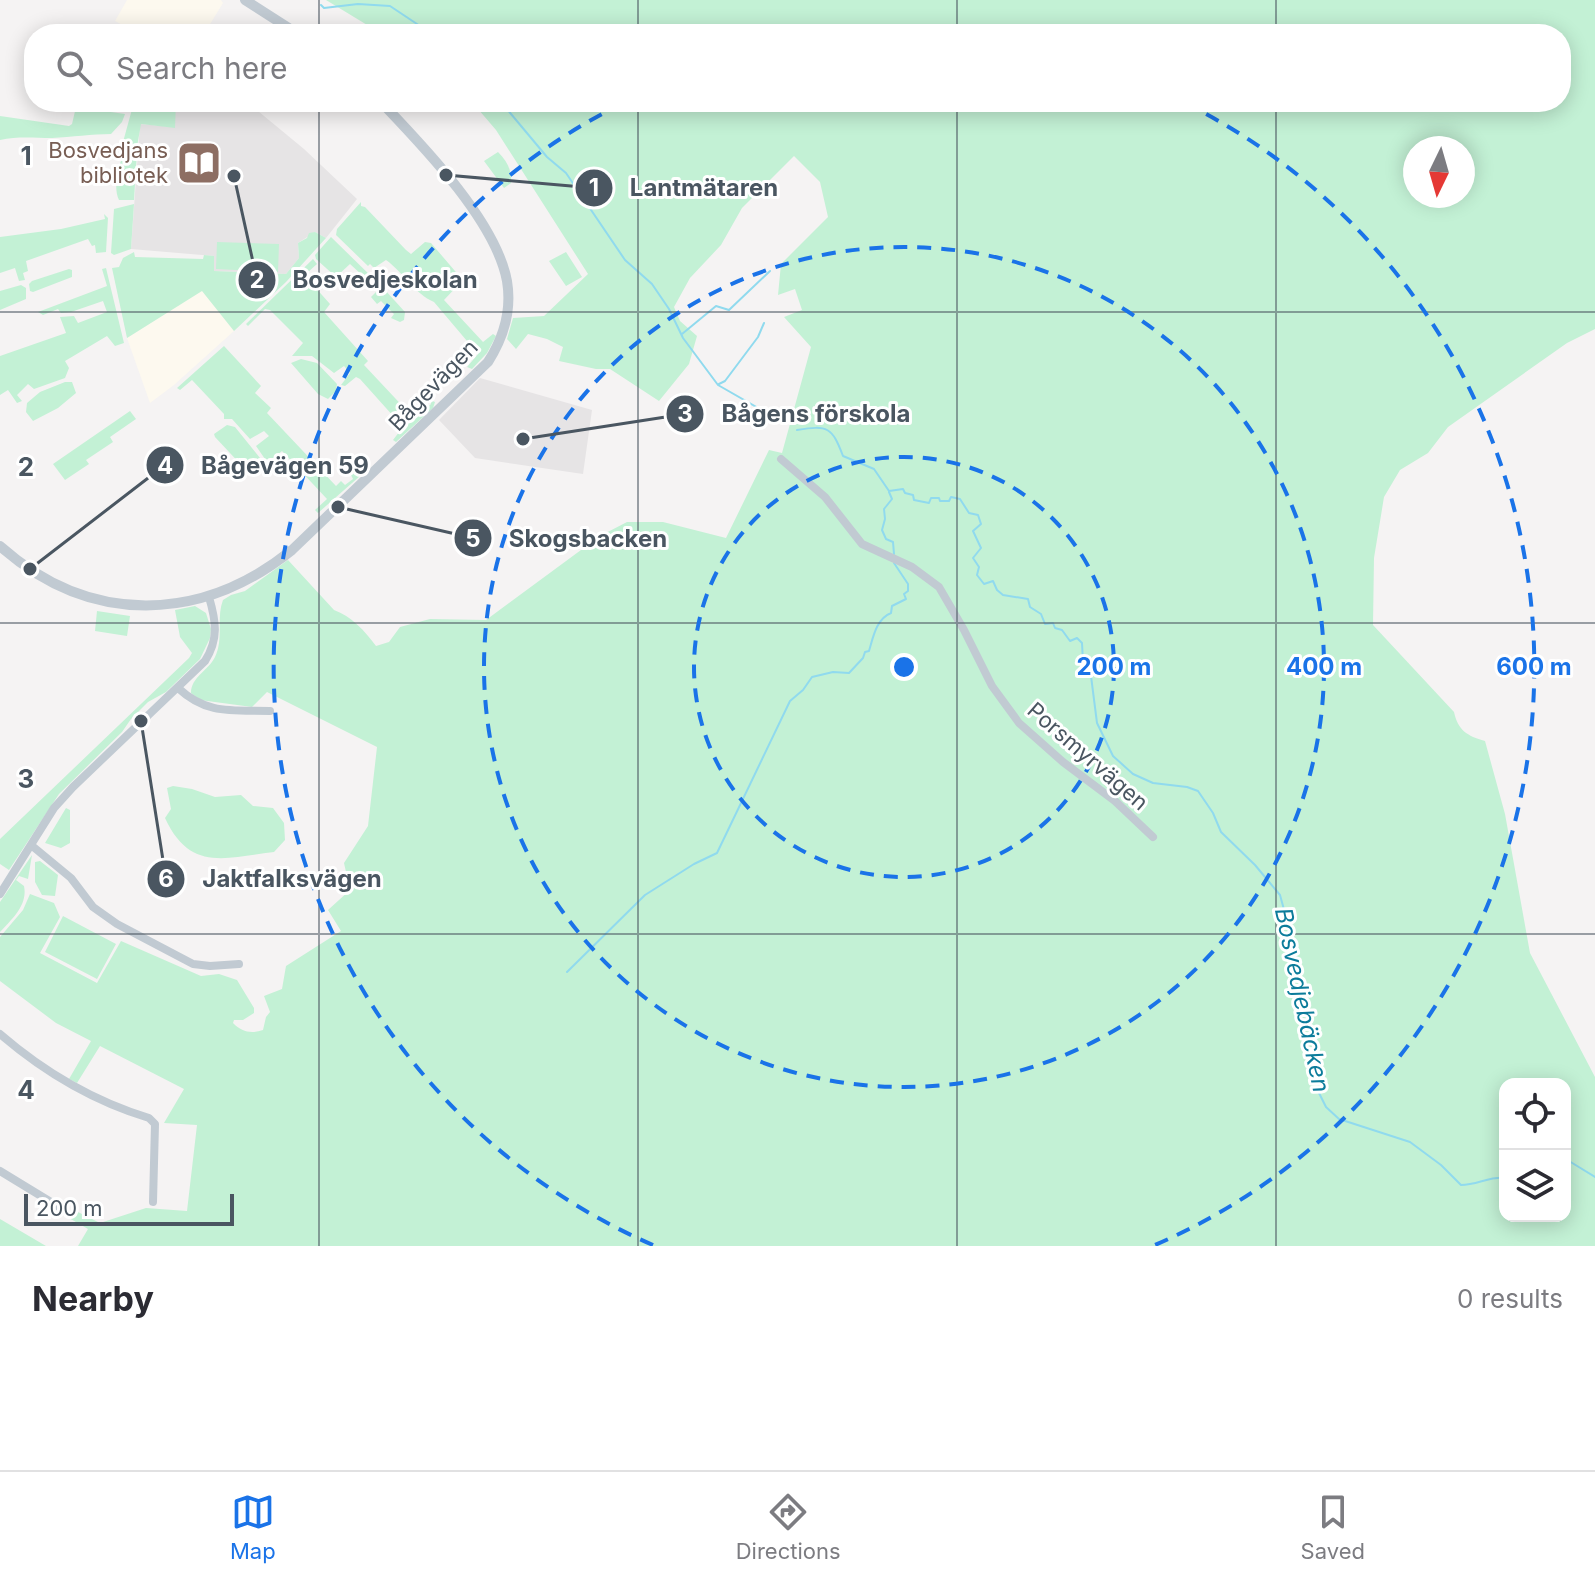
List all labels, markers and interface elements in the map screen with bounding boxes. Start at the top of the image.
search box [24,24,1571,112]
icon: search [52,46,96,90]
text: Search here [116,50,288,86]
north arrow [1403,136,1475,208]
place label: Bosvedjans bibliotek [48,137,168,188]
library icon: Bosvedjans bibliotek [175,139,223,187]
text: 1 [20,140,32,171]
callout: Lantmätaren [574,164,794,212]
text: 1 [589,173,599,202]
text: Lantmätaren [630,173,778,202]
callout: Bosvedjeskolan [237,256,494,304]
text: 2 [249,265,265,294]
text: Bosvedjeskolan [292,265,478,294]
street label: Bågevägen [383,334,483,436]
callout: Bågens förskola [665,390,926,438]
text: 3 [677,399,693,428]
text: Bågens förskola [722,399,910,428]
callout: Bågevägen 59 [145,441,385,489]
text: 2 [18,451,34,482]
text: 4 [157,451,173,480]
text: Bågevägen 59 [201,451,369,480]
callout: Skogsbacken [453,514,683,562]
text: 5 [465,524,481,553]
text: Skogsbacken [509,524,667,553]
text: 200 m [1076,652,1152,681]
text: 400 m [1286,652,1362,681]
text: 600 m [1496,652,1572,681]
centre of rings [890,653,918,681]
street label: Porsmyrvägen [1023,697,1153,815]
text: 3 [18,763,34,794]
callout: Jaktfalksvägen [146,855,398,903]
text: 6 [158,864,174,893]
text: Jaktfalksvägen [202,864,382,893]
water label: Bosvedjebäcken [1269,905,1336,1095]
text: 4 [17,1074,35,1105]
map controls [1499,1078,1571,1222]
button: locate [1499,1078,1571,1150]
button: layers [1499,1150,1571,1222]
scale bar [24,1190,234,1226]
text: 200 m [36,1195,103,1221]
text: Nearby [32,1278,154,1319]
text: 0 results [1457,1283,1563,1314]
tab: Map [230,1490,276,1564]
tab: Directions [736,1490,841,1564]
tab: Saved [1301,1490,1365,1564]

